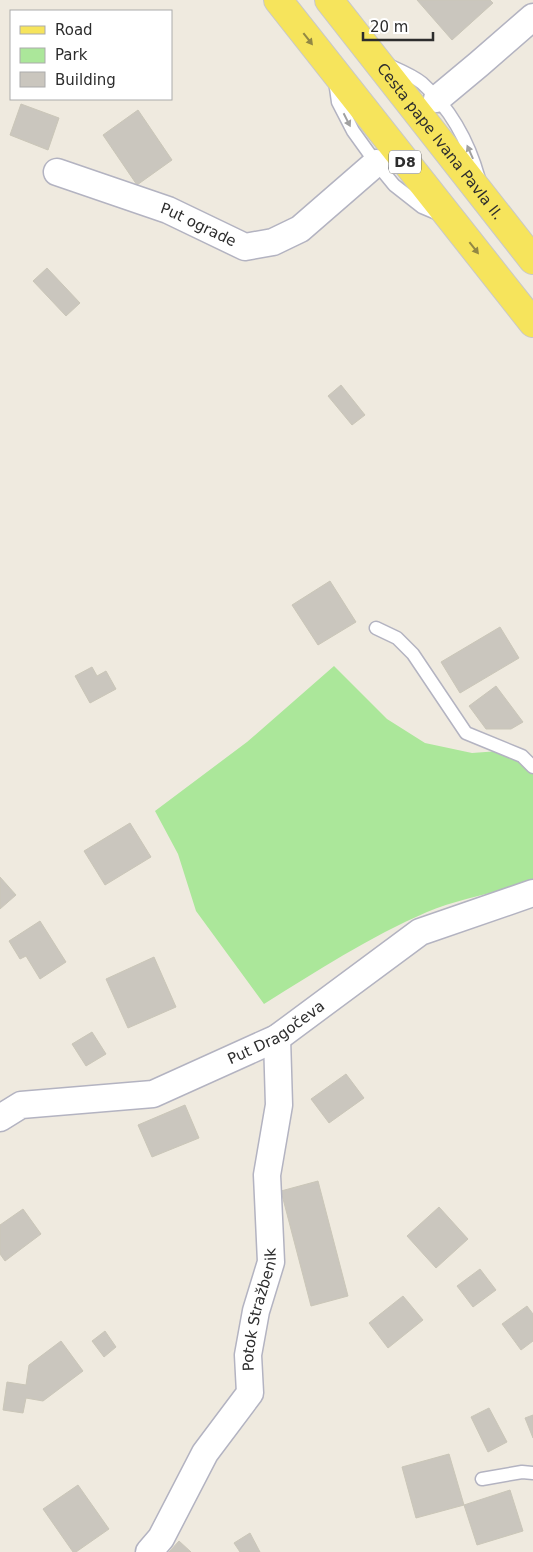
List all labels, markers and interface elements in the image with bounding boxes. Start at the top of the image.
legend [10,10,172,100]
scale bar [363,10,433,42]
text: 20 m [370,18,408,36]
text: Road [55,21,93,39]
one-way arrow [302,32,313,45]
text: Park [55,46,88,64]
street label: Cesta pape Ivana Pavla II. [373,60,507,223]
text: Building [55,71,116,89]
one-way arrow [343,112,351,127]
one-way arrow [465,145,473,159]
road number: D8 [389,150,421,173]
street label: Put ograde [158,199,239,250]
one-way arrow [468,242,479,255]
street label: Put Dragočeva [225,997,328,1068]
street label: Potok Stražbenik [239,1247,280,1372]

